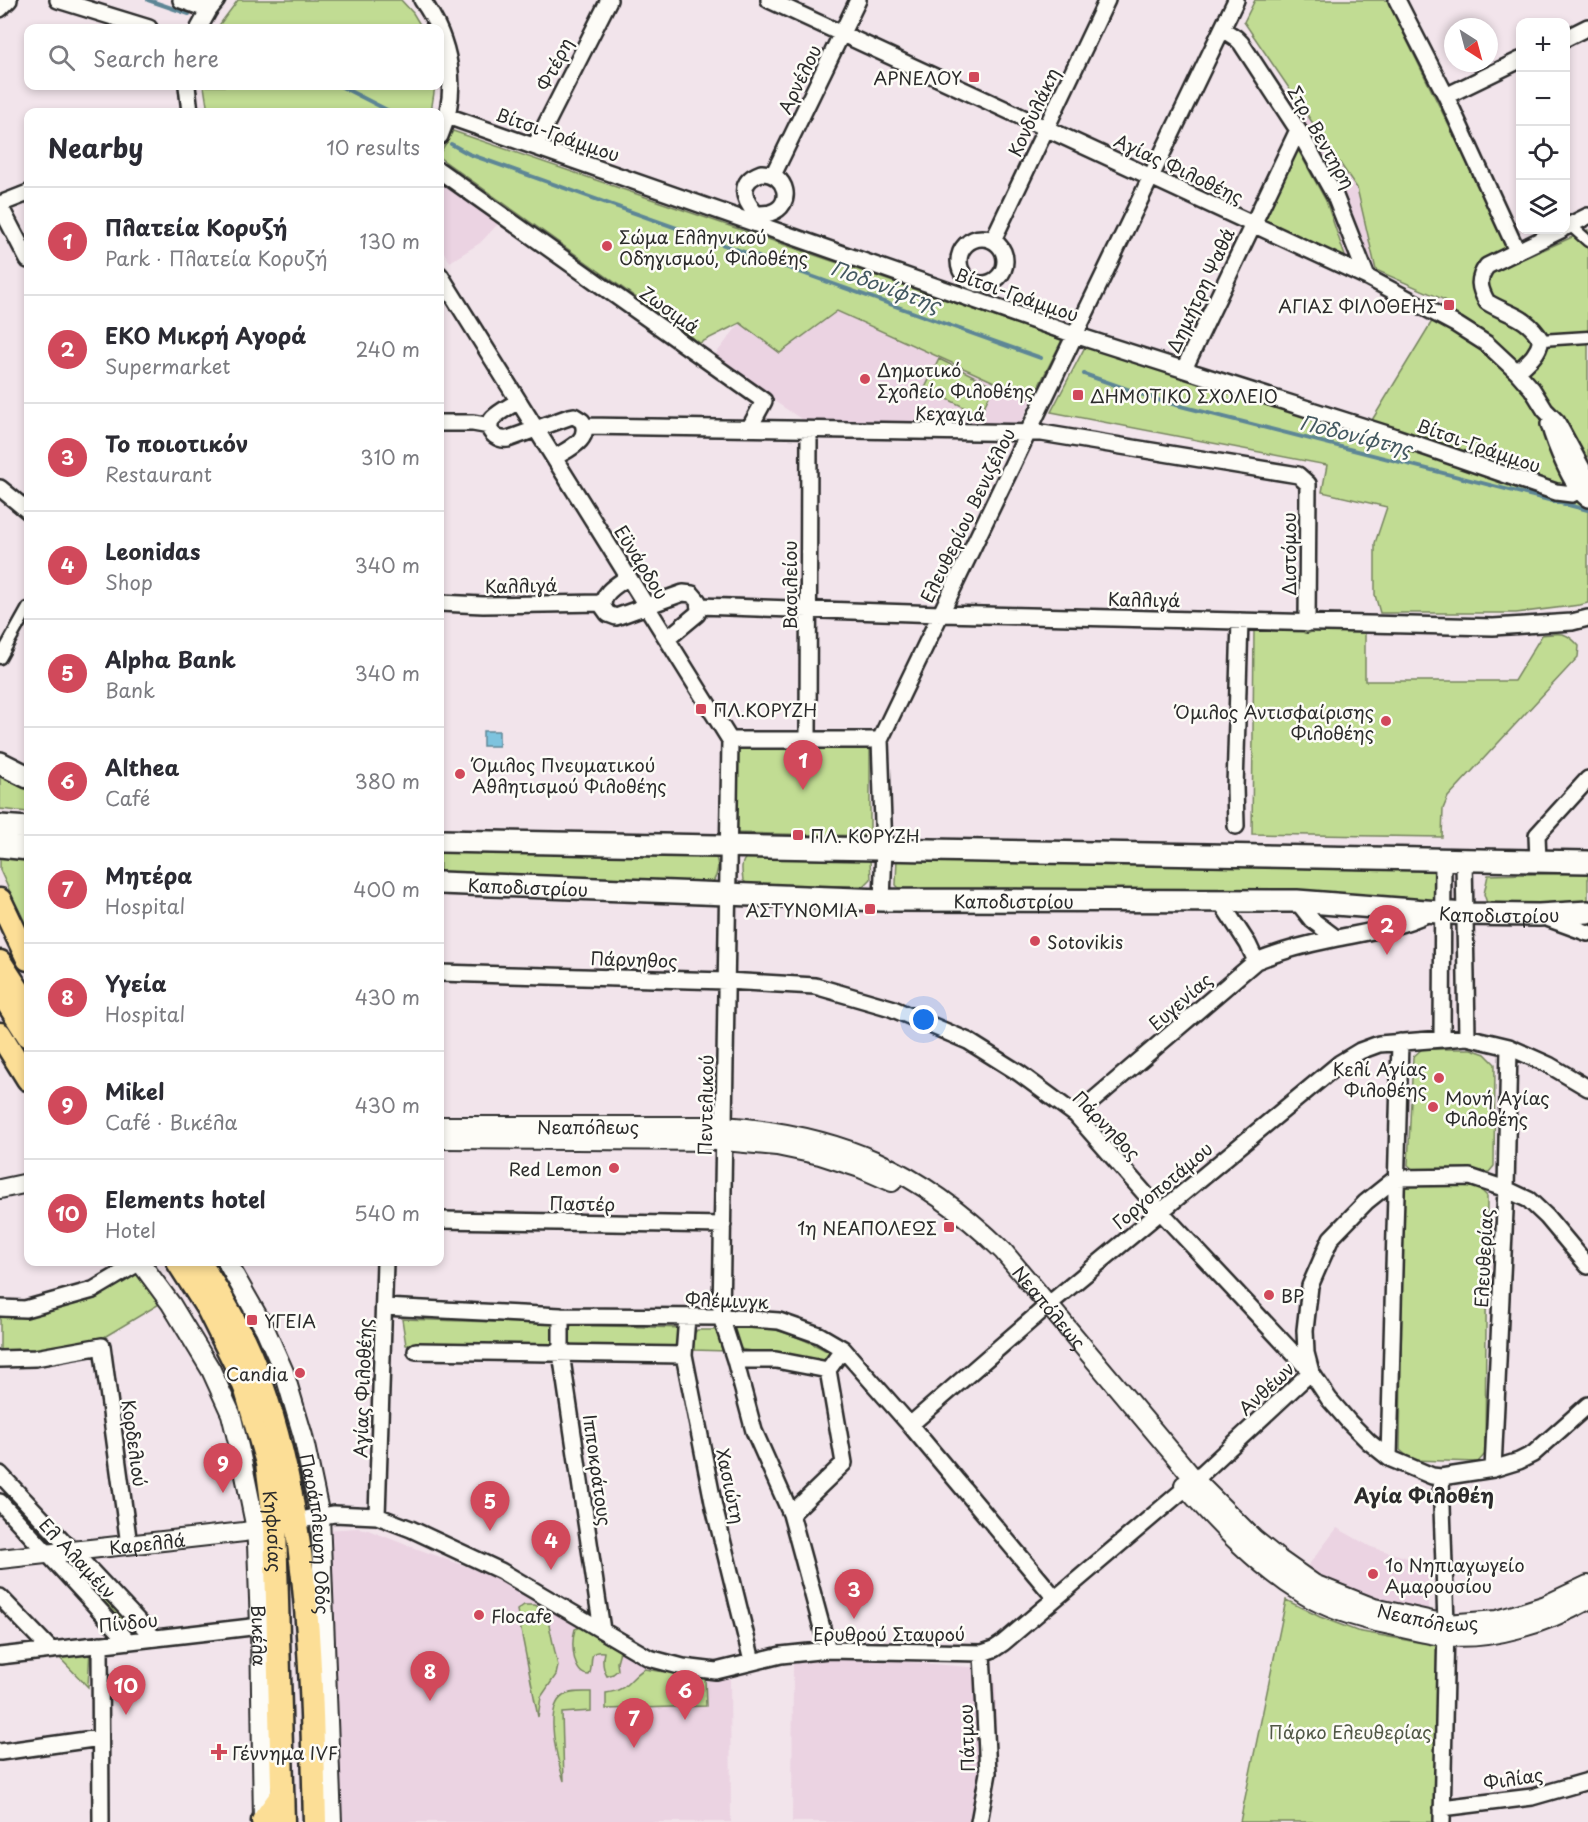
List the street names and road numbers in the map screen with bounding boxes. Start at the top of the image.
street label: Φτέρη [529,33,579,95]
street label: Αρνέλου [771,40,827,118]
street label: Κονδυλάκη [1001,63,1065,161]
street label: Στρ. Βεντηρη [1282,80,1362,194]
street label: Βίτσι-Γράμμου [492,100,624,168]
street label: Αγίας Φιλοθέης [1110,126,1248,210]
street label: Δημήτρη Ψαθά [1159,223,1241,357]
street label: Βίτσι-Γράμμου [951,260,1083,328]
street label: Ζωσιμά [635,279,705,339]
street label: Κεχαγιά [915,399,986,427]
street label: Βίτσι-Γράμμου [1413,411,1545,479]
street label: Ελευθερίου Βενιζέλου [913,423,1021,607]
street label: Διστόμου [1275,512,1302,596]
street label: Εϋνάρδου [609,520,675,604]
street label: Βασιλείου [776,540,803,630]
street label: Καλλιγά [485,571,558,599]
street label: Καλλιγά [1108,585,1181,613]
street label: Καποδιστρίου [467,871,589,902]
street label: Καποδιστρίου [954,887,1074,914]
street label: Καποδιστρίου [1438,899,1560,929]
street label: Πάρνηθος [590,944,678,974]
street label: Ευγενίας [1142,966,1218,1036]
street label: Πεντελικού [691,1054,719,1156]
street label: Πάρνηθος [1067,1084,1147,1166]
street label: Νεαπόλεως [537,1113,639,1140]
street label: Γοργοποτάμου [1106,1135,1218,1235]
street label: Παστέρ [549,1189,615,1217]
street label: Ελευθερίας [1467,1208,1499,1308]
street label: Νεαπόλεως [1007,1259,1093,1354]
street label: Φλέμινγκ [684,1285,770,1315]
street label: Αγίας Φιλοθέης [346,1318,378,1458]
street label: Ανθέων [1232,1355,1300,1421]
street label: Κορδελιού [116,1398,154,1488]
street label: Ιπποκράτους [577,1412,619,1528]
street label: Χασιώτη [710,1446,752,1526]
street label: Παράπλευρη Οδός [294,1451,337,1615]
street label: Κηφισίας [257,1489,290,1573]
street label: Ελ Αλαμέιν [33,1511,123,1605]
street label: Καρελλά [108,1525,187,1560]
street label: Νεαπόλεως [1375,1596,1479,1638]
street label: Βικέλα [246,1604,274,1667]
street label: Πίνδου [97,1605,159,1639]
street label: Ερυθρού Σταυρού [813,1620,965,1647]
street label: Πάτμου [951,1704,981,1772]
street label: Φιλίας [1481,1760,1545,1796]

